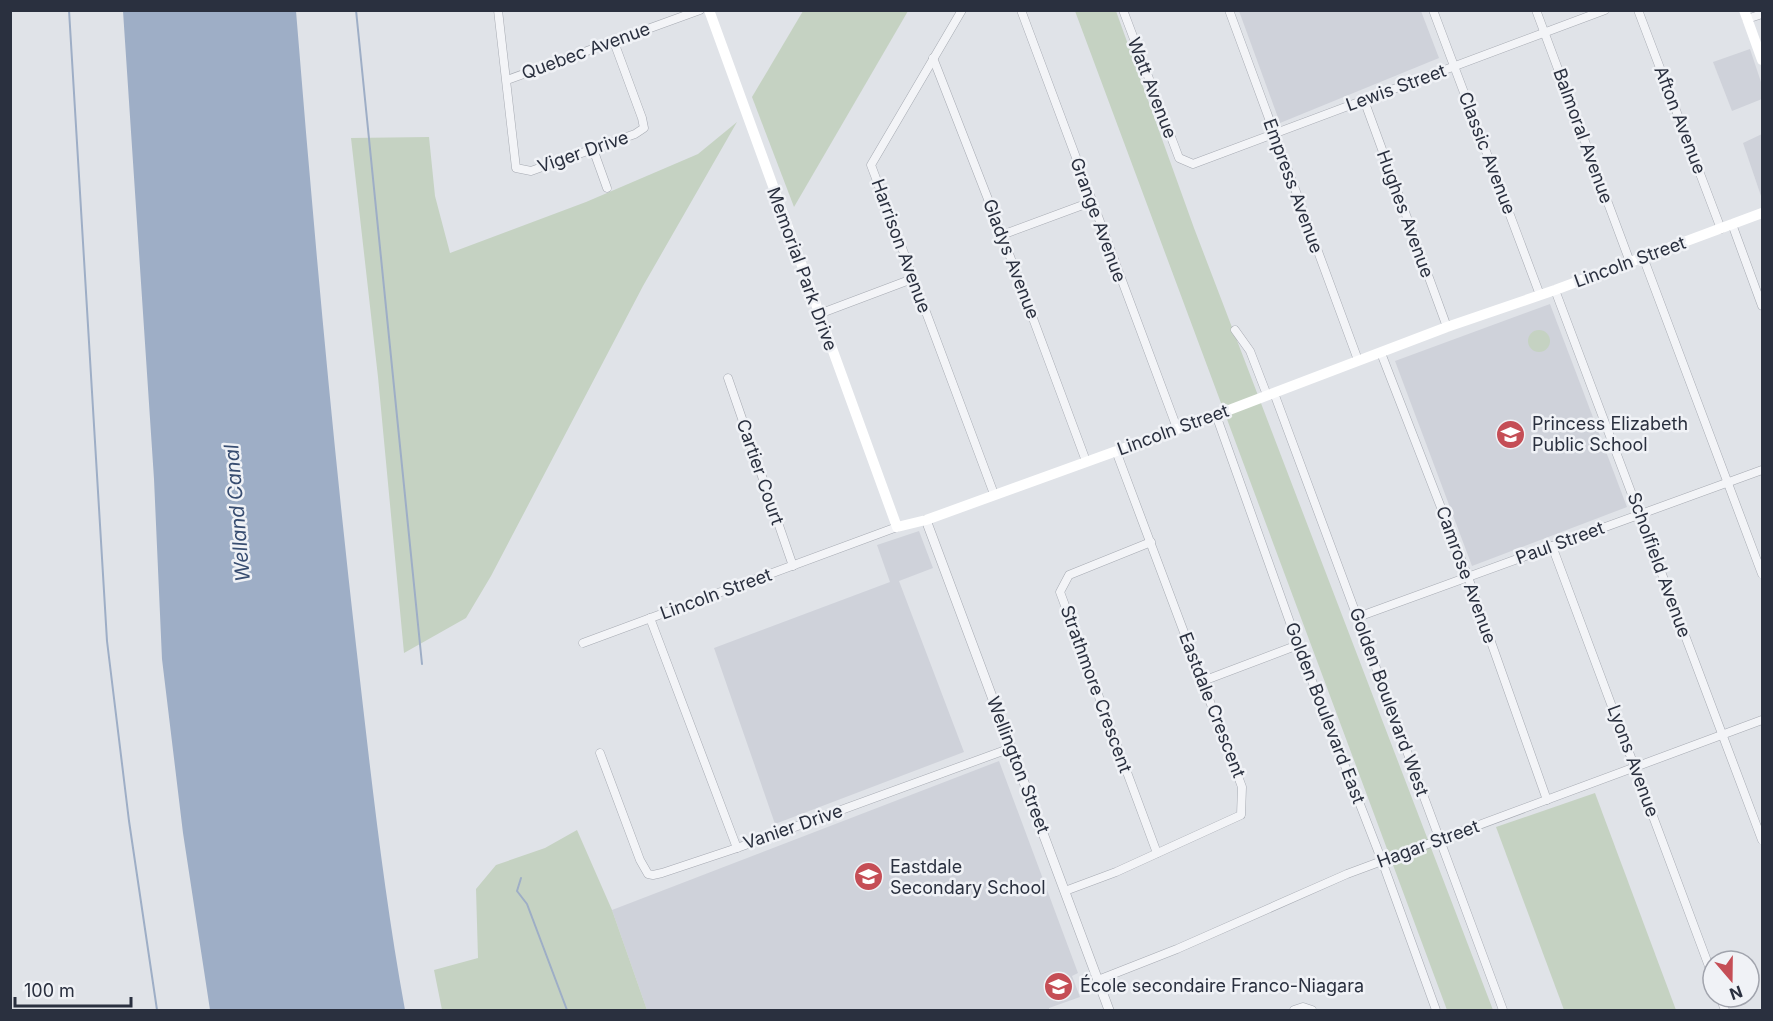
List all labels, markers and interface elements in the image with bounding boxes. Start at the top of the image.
street label: Quebec Avenue [519,18,653,83]
street label: Watt Avenue [1124,34,1181,141]
street label: Lewis Street [1343,60,1449,115]
street label: Afton Avenue [1650,63,1711,177]
street label: Balmoral Avenue [1549,65,1618,206]
street label: Classic Avenue [1454,89,1520,217]
street label: Empress Avenue [1259,116,1328,256]
street label: Viger Drive [535,126,631,177]
street label: Hughes Avenue [1373,147,1438,280]
street label: Grange Avenue [1066,155,1131,285]
street label: Harrison Avenue [867,176,935,316]
street label: Memorial Park Drive [763,184,842,353]
street label: Gladys Avenue [979,196,1044,322]
street label: Lincoln Street [1571,232,1689,291]
street label: Lincoln Street [1114,400,1232,459]
place label: Princess Elizabeth Public School [1532,413,1688,455]
street label: Cartier Court [733,416,788,528]
school or university icon: Princess Elizabeth Public School [1495,418,1527,450]
water label: Welland Canal [219,443,255,583]
street label: Scholfield Avenue [1623,489,1695,640]
street label: Camrose Avenue [1432,503,1501,646]
street label: Paul Street [1513,517,1607,568]
street label: Lincoln Street [657,564,775,623]
street label: Strathmore Crescent [1056,602,1137,775]
street label: Golden Boulevard West [1346,605,1433,799]
street label: Golden Boulevard East [1281,619,1370,807]
street label: Eastdale Crescent [1175,629,1250,781]
street label: Wellington Street [983,693,1054,836]
street label: Lyons Avenue [1603,702,1664,820]
street label: Vanier Drive [740,800,845,853]
street label: Hagar Street [1374,815,1482,872]
place label: Eastdale Secondary School [890,856,1046,898]
school or university icon: Eastdale Secondary School [853,861,885,893]
north arrow [1701,949,1761,1009]
scale bar [15,970,130,1008]
school or university icon: École secondaire Franco-Niagara [1043,970,1075,1002]
place label: École secondaire Franco-Niagara [1080,974,1364,996]
text: 100 m [24,980,75,1001]
text: N [1727,982,1745,1005]

